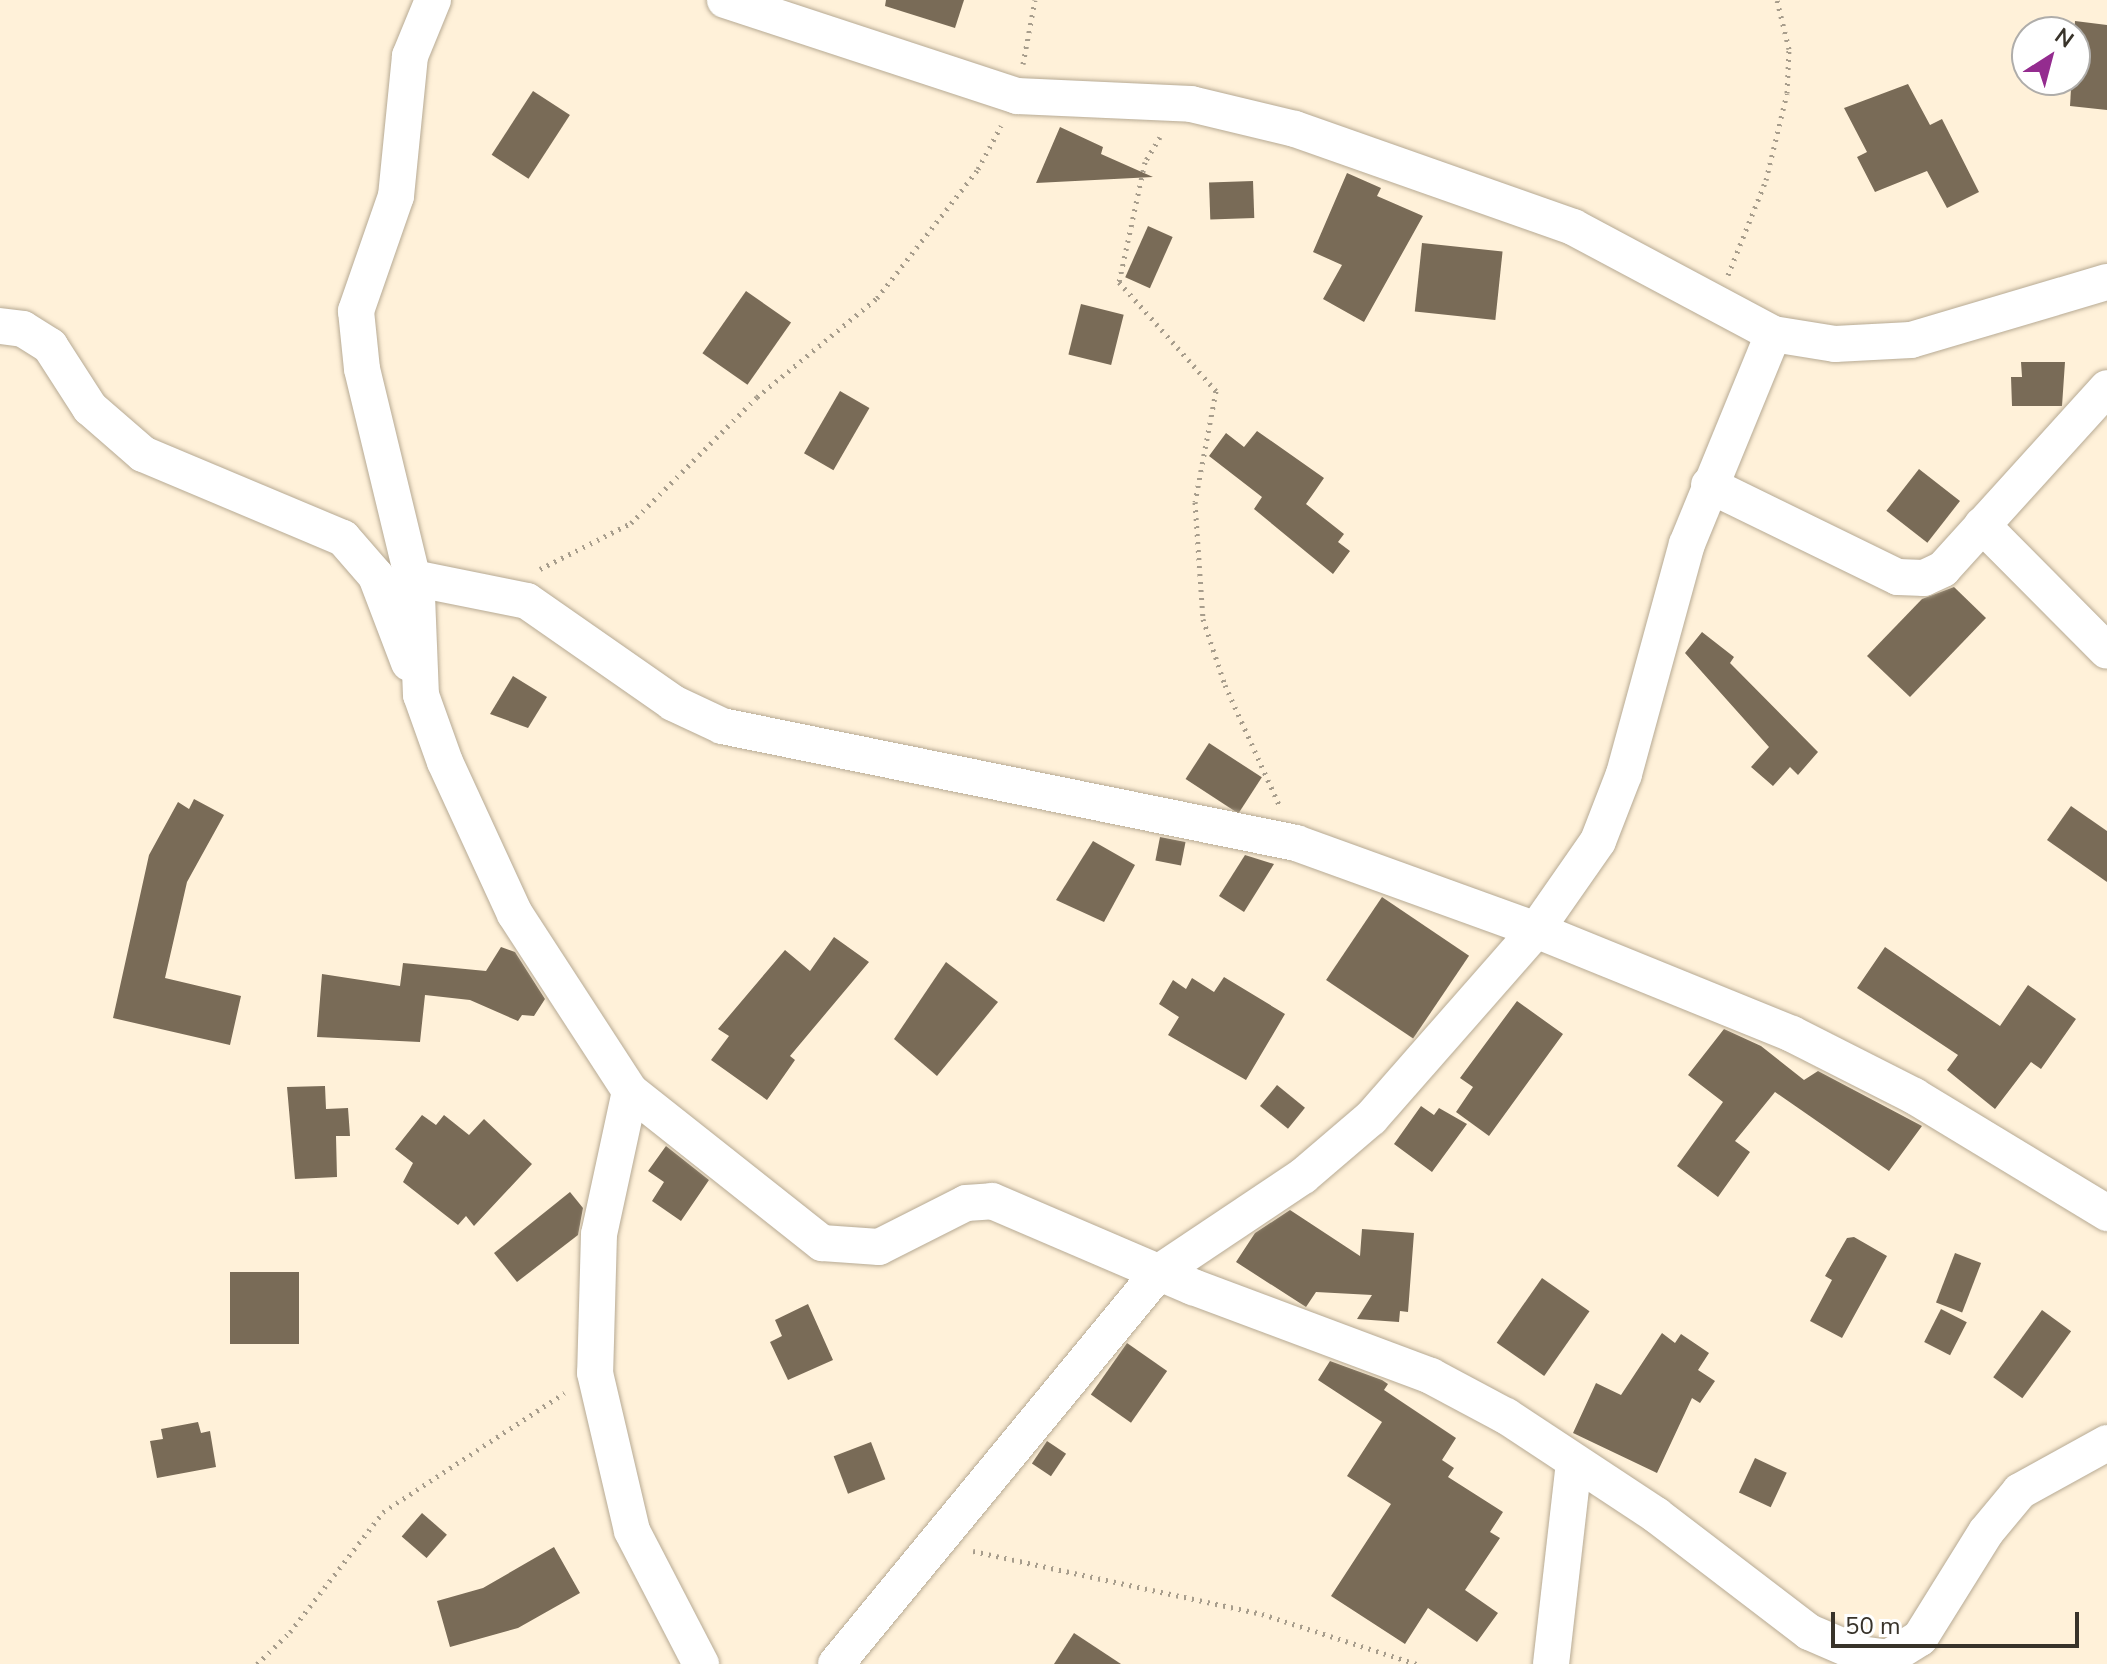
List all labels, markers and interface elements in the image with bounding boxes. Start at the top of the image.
north arrow [2011,16,2091,96]
text: N [2048,21,2079,55]
scale bar [1835,1596,2083,1646]
text: 50 m [1845,1610,1901,1642]

